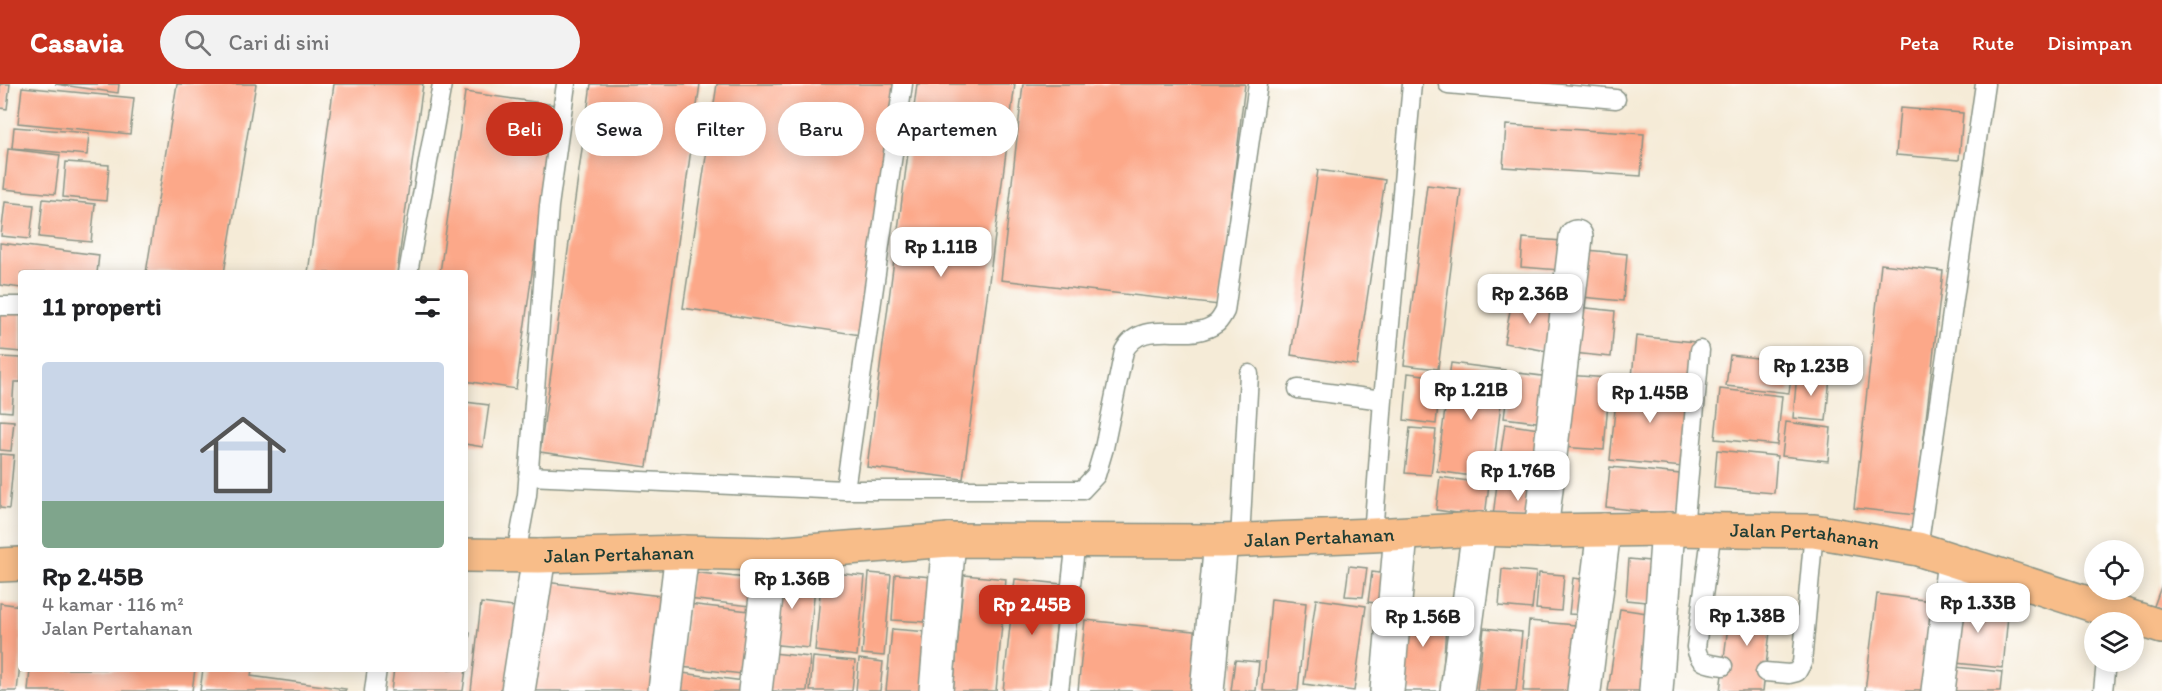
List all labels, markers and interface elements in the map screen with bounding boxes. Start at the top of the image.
search box [160,15,580,69]
text: Casavia [30,25,124,59]
icon: search [181,26,214,59]
text: Cari di sini [229,29,329,56]
text: Peta [1899,30,1939,55]
text: Rute [1972,30,2014,55]
text: Disimpan [2047,30,2132,55]
chip: Beli [486,102,563,156]
chip: Sewa [575,102,663,156]
chip: Filter [675,102,766,156]
chip: Baru [778,102,864,156]
chip: Apartemen [876,102,1018,156]
pin: Rp 1.11B [879,227,1003,278]
text: Rp 1.11B [905,234,977,258]
pin: Rp 2.36B [1468,274,1592,325]
text: Rp 2.36B [1492,281,1569,305]
text: 11 properti [42,290,162,322]
icon: filters [411,290,444,323]
pin: Rp 1.23B [1749,346,1873,397]
text: Rp 1.23B [1773,353,1849,377]
pin: Rp 1.21B [1409,370,1533,421]
pin: Rp 1.45B [1588,373,1712,424]
text: Rp 1.21B [1434,377,1508,401]
text: Rp 1.45B [1612,380,1688,404]
icon: home [189,401,297,509]
pin: Rp 1.76B [1456,451,1580,502]
text: Rp 1.76B [1481,458,1555,482]
street label: Jalan Pertahanan [1730,518,1881,554]
street label: Jalan Pertahanan [1244,522,1395,552]
street label: Jalan Pertahanan [543,540,694,568]
map controls [2084,540,2144,672]
button: locate [2084,540,2144,600]
pin: Rp 1.36B [730,559,854,610]
text: Rp 2.45B [42,560,143,592]
text: Rp 1.36B [754,566,830,590]
pin: Rp 1.33B [1916,583,2040,634]
pin: Rp 2.45B [970,585,1094,636]
text: Rp 1.33B [1940,590,2016,614]
text: 4 kamar · 116 m² [42,592,184,616]
text: Rp 2.45B [993,592,1071,616]
pin: Rp 1.38B [1685,596,1809,647]
pin: Rp 1.56B [1361,597,1485,648]
text: Rp 1.38B [1709,603,1785,627]
text: Rp 1.56B [1385,604,1461,628]
button: layers [2084,612,2144,672]
text: Jalan Pertahanan [42,616,192,640]

